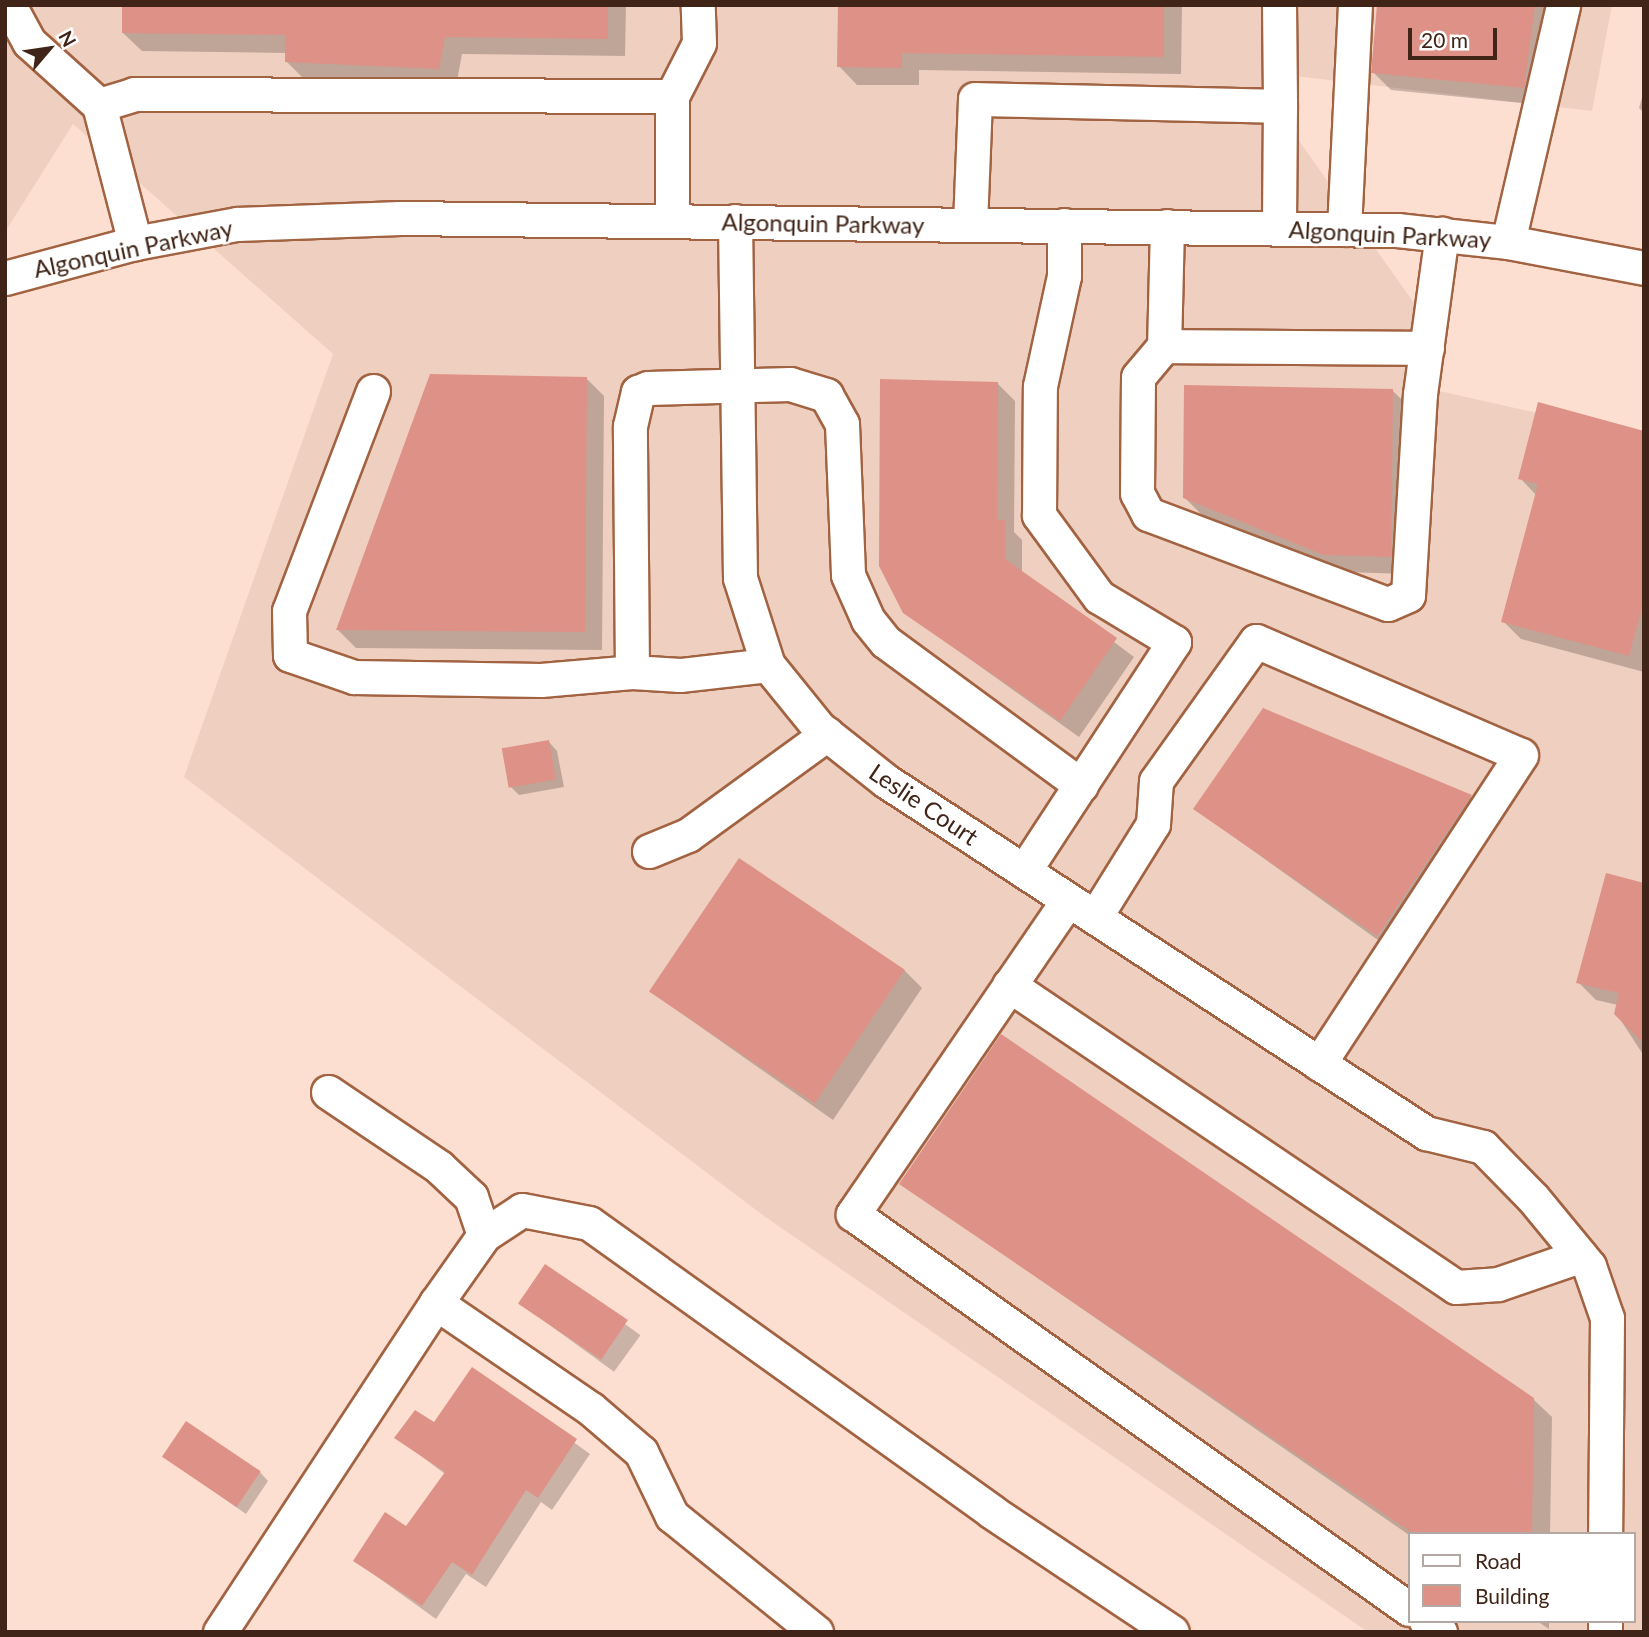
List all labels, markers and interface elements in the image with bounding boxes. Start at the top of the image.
north arrow [14,14,84,84]
scale bar [1411,14,1500,58]
text: N [54,27,81,51]
text: 20 m [1421,27,1468,52]
street label: Algonquin Parkway [721,207,925,239]
street label: Algonquin Parkway [31,213,235,283]
street label: Algonquin Parkway [1288,214,1492,254]
street label: Leslie Court [864,757,984,851]
legend [1408,1532,1635,1623]
text: Road [1475,1548,1522,1573]
text: Building [1475,1583,1550,1608]

